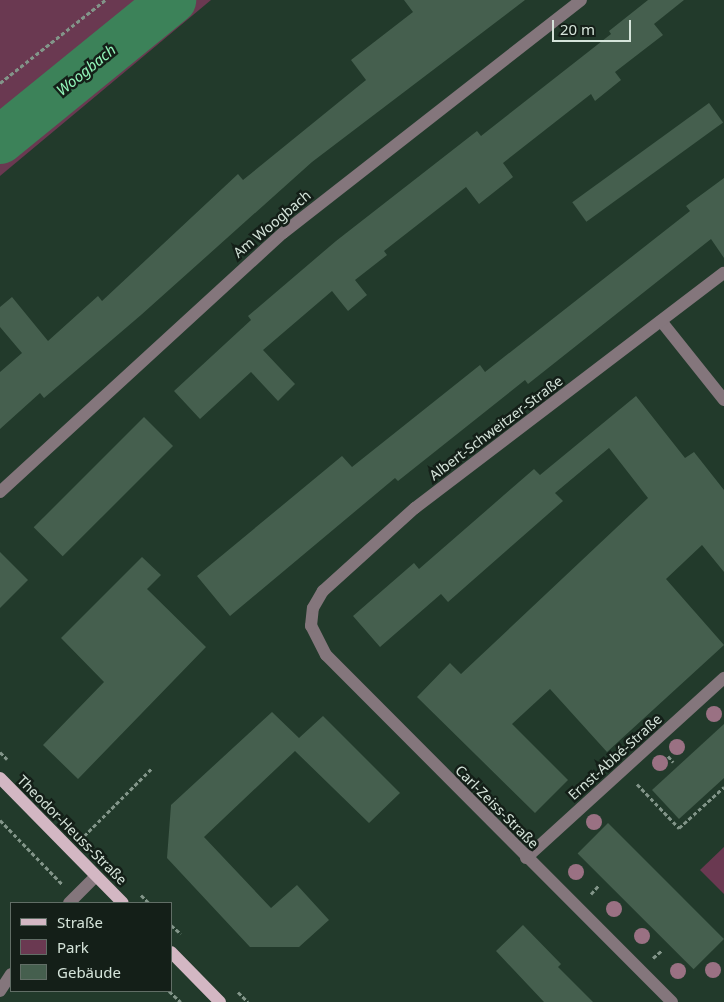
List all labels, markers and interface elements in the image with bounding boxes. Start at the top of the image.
scale bar [554,10,633,42]
text: 20 m [560,19,595,39]
water label: Woogbach [53,41,119,99]
street label: Am Woogbach [230,187,314,261]
street label: Albert-Schweitzer-Straße [426,372,566,484]
street label: Ernst-Abbé-Straße [565,711,665,803]
street label: Carl-Zeiss-Straße [452,762,542,852]
street label: Theodor-Heuss-Straße [14,772,130,888]
legend [10,902,172,992]
text: Straße [57,912,103,932]
text: Park [57,937,89,957]
text: Gebäude [57,962,121,982]

